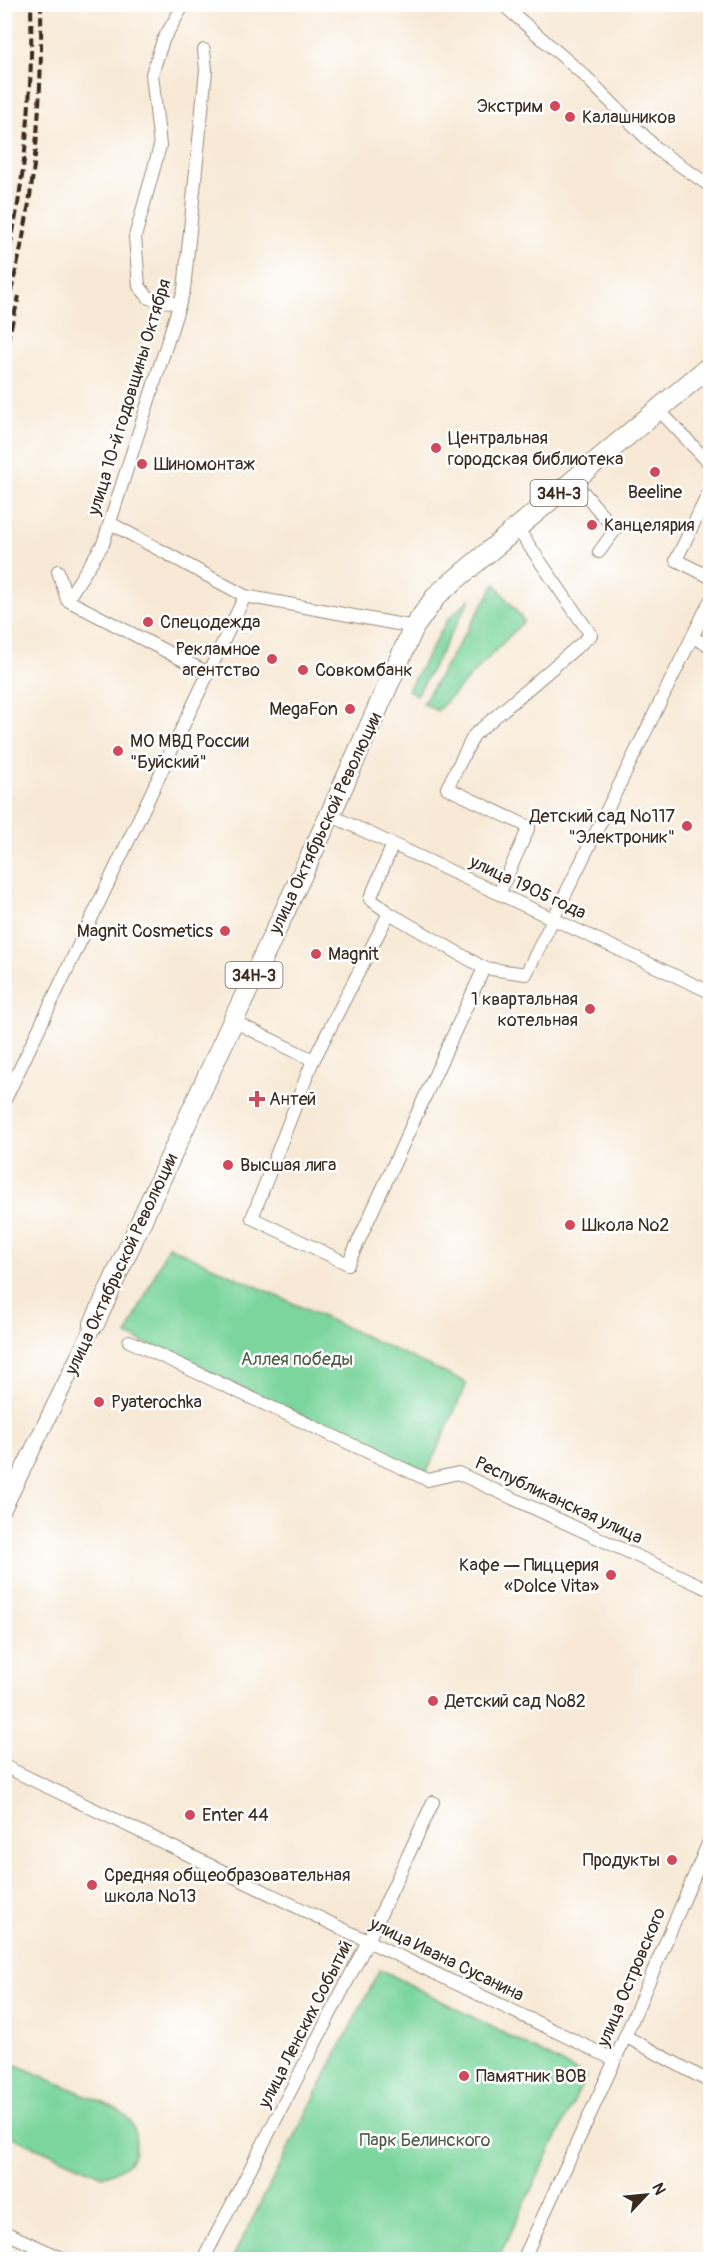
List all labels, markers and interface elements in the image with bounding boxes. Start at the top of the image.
place label: Экстрим [477,95,543,118]
marker: Экстрим [548,99,562,113]
place label: Калашников [582,106,676,129]
marker: Калашников [563,110,577,124]
street label: улица 10-й годовщины Октября [82,276,176,519]
place label: Центральная городская библиотека [448,427,623,471]
marker: Центральная городская библиотека [429,441,443,455]
place label: Шиномонтаж [154,453,255,476]
marker: Шиномонтаж [135,457,149,471]
marker: Beeline [648,465,662,479]
road number: 34Н-3 [530,480,588,506]
place label: Beeline [628,481,682,504]
place label: Канцелярия [604,514,695,537]
marker: Канцелярия [585,518,599,532]
place label: Спецодежда [160,611,260,634]
marker: Спецодежда [141,615,155,629]
place label: Рекламное агентство [176,638,260,682]
marker: Рекламное агентство [265,652,279,666]
place label: Совкомбанк [315,659,412,682]
marker: Совкомбанк [296,663,310,677]
place label: MegaFon [269,698,338,721]
marker: MegaFon [343,702,357,716]
street label: улица Октябрьской Революции [264,709,387,939]
place label: МО МВД России "Буйский" [130,730,249,774]
marker: МО МВД России "Буйский" [111,744,125,758]
place label: Детский сад №117 "Электроник" [529,805,675,849]
marker: Детский сад №117 "Электроник" [680,819,694,833]
street label: улица 1905 года [465,850,590,924]
place label: Magnit Cosmetics [77,920,213,943]
marker: Magnit Cosmetics [218,924,232,938]
place label: Magnit [328,943,380,966]
marker: Magnit [309,947,323,961]
road number: 34Н-3 [226,962,282,988]
place label: 1 квартальная котельная [471,988,578,1032]
marker: 1 квартальная котельная [583,1002,597,1016]
place label: Антей [269,1088,316,1111]
marker: Антей [250,1092,264,1106]
street label: улица Октябрьской Революции [60,1150,183,1380]
place label: Высшая лига [240,1154,336,1177]
marker: Высшая лига [221,1158,235,1172]
place label: Школа №2 [582,1214,669,1237]
marker: Школа №2 [563,1218,577,1232]
park label: Аллея победы [241,1348,353,1371]
place label: Pyaterochka [111,1391,202,1414]
marker: Pyaterochka [92,1395,106,1409]
street label: Республиканская улица [471,1452,646,1549]
place label: Кафе — Пиццерия «Dolce Vita» [459,1554,599,1598]
marker: Кафе — Пиццерия «Dolce Vita» [604,1568,618,1582]
place label: Детский сад №82 [444,1690,586,1713]
marker: Детский сад №82 [426,1694,440,1708]
place label: Enter 44 [202,1804,269,1827]
marker: Enter 44 [183,1808,197,1822]
place label: Продукты [583,1849,660,1872]
marker: Продукты [665,1853,679,1867]
place label: Средняя общеобразовательная школа №13 [104,1864,350,1908]
marker: Средняя общеобразовательная школа №13 [85,1878,99,1892]
street label: улица Островского [591,1904,671,2051]
street label: улица Ивана Сусанина [365,1912,528,2007]
street label: улица Ленских Событий [253,1937,358,2113]
place label: Памятник ВОВ [476,2065,587,2088]
marker: Памятник ВОВ [457,2069,471,2083]
park label: Парк Белинского [360,2129,491,2152]
north arrow [616,2165,676,2225]
text: N [647,2180,670,2198]

